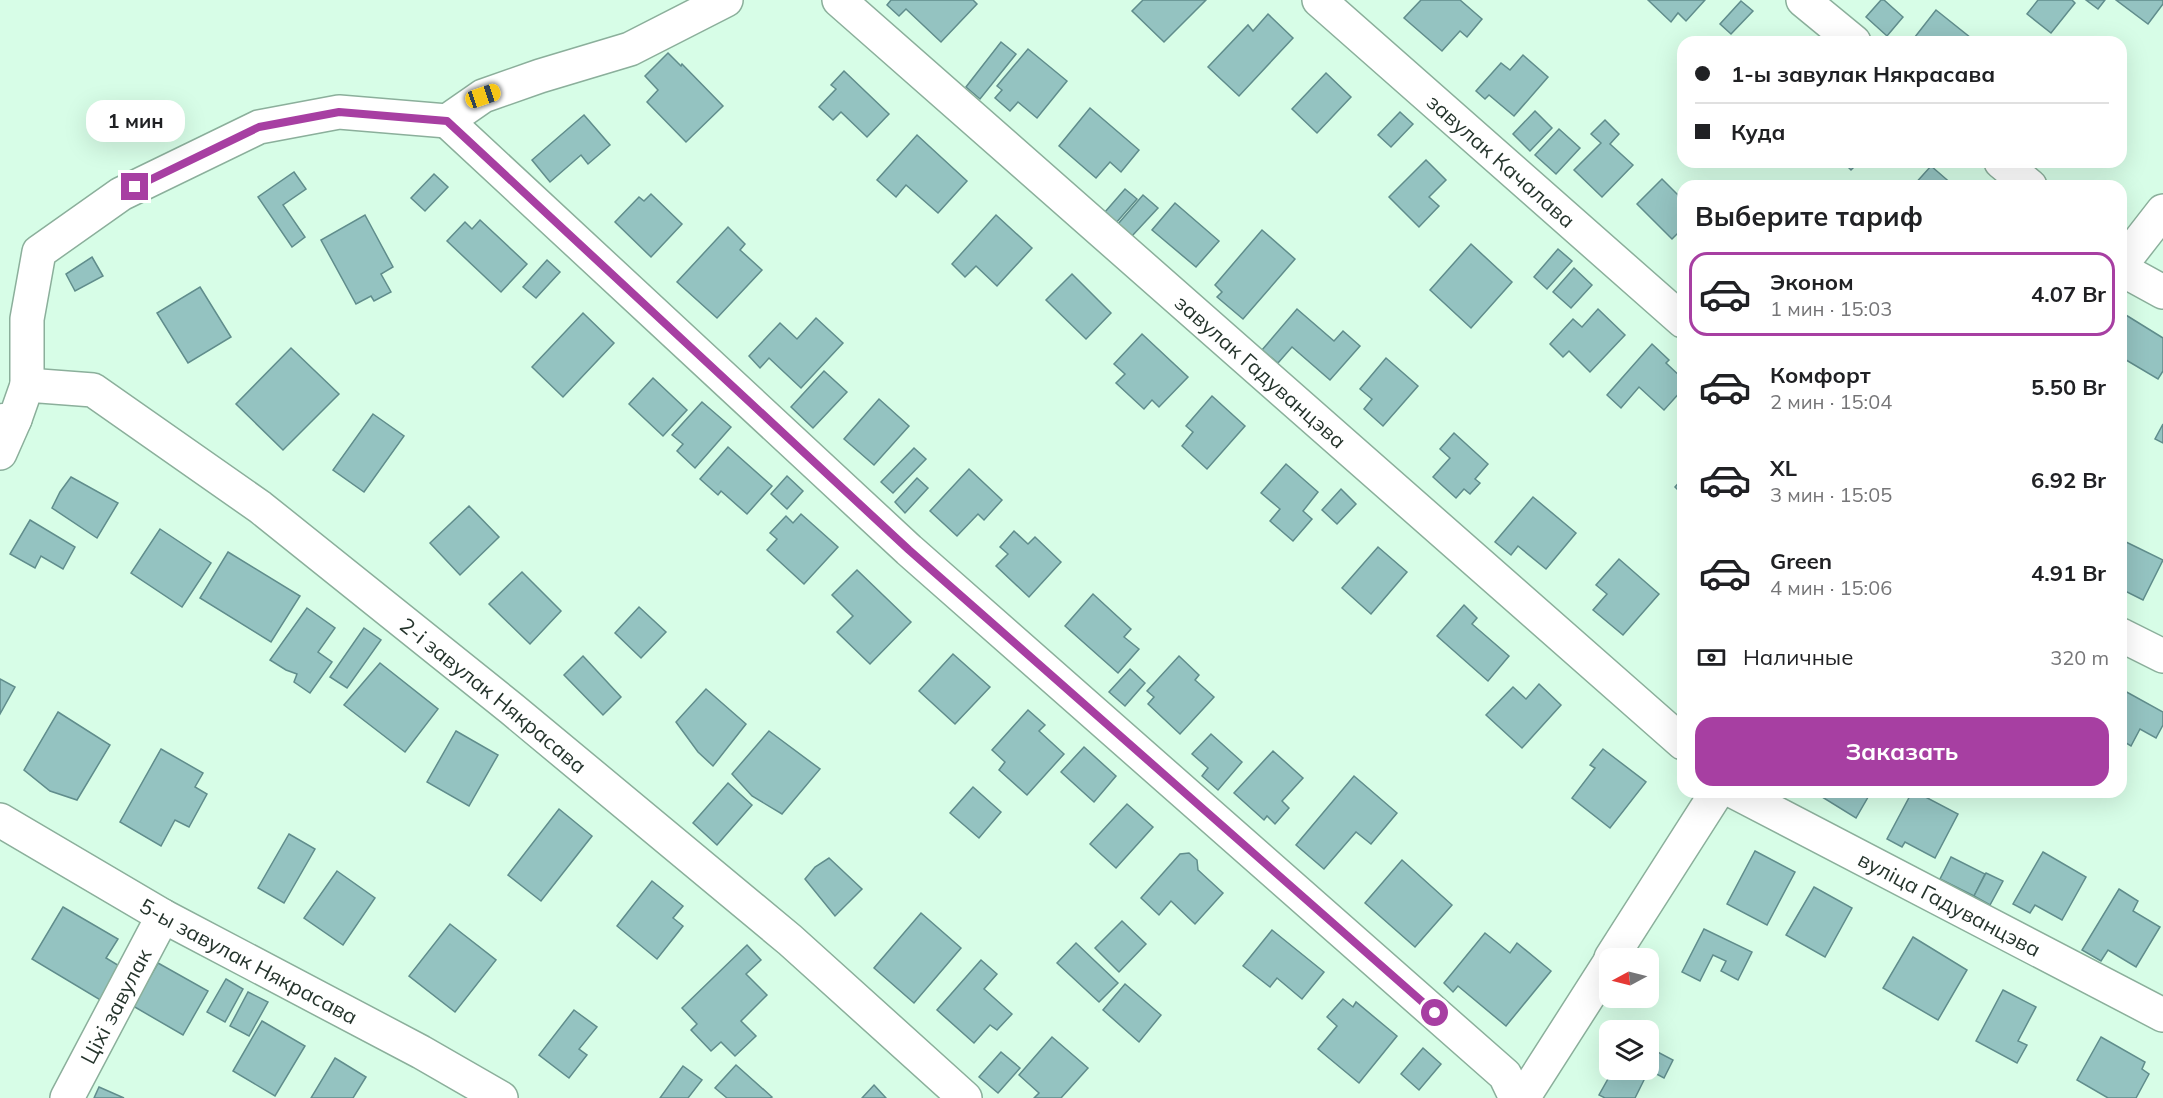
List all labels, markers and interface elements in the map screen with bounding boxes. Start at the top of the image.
text: 1-ы завулак Някрасава [1731,60,1995,88]
car [463,82,503,110]
street label: завулак Качалава [1422,89,1581,233]
callout: 1 мин [86,100,184,142]
text: 1 мин [107,108,164,133]
text: Куда [1731,118,1785,146]
route end [121,173,148,200]
text: Выберите тариф [1695,199,1923,233]
icon: car [1698,267,1752,321]
text: Эконом [1770,268,1854,296]
text: 4.07 Br [2031,280,2106,308]
street label: завулак Гадуванцэва [1170,289,1352,453]
text: 1 мин · 15:03 [1770,296,1892,321]
icon: car [1698,360,1752,414]
text: Комфорт [1770,361,1871,389]
text: 5.50 Br [2031,373,2106,401]
text: 2 мин · 15:04 [1770,389,1892,414]
icon: car [1698,453,1752,507]
text: XL [1770,454,1797,482]
text: 6.92 Br [2031,466,2106,494]
text: 3 мин · 15:05 [1770,482,1892,507]
icon: car [1698,546,1752,600]
text: Green [1770,547,1832,575]
text: 4.91 Br [2031,559,2106,587]
text: 4 мин · 15:06 [1770,575,1892,600]
street label: 2-і завулак Някрасава [395,612,592,778]
icon: cash [1695,641,1728,674]
text: Наличные [1743,643,1853,671]
text: 320 m [2050,645,2109,670]
button: Заказать [1695,717,2109,786]
street label: вуліца Гадуванцэва [1854,846,2045,962]
street label: 5-ы завулак Някрасава [135,892,362,1029]
street label: Ціхі завулак [74,943,157,1068]
north arrow [1599,948,1659,1008]
map controls [1599,948,1659,1080]
route start [1421,999,1448,1026]
button: layers [1599,1020,1659,1080]

